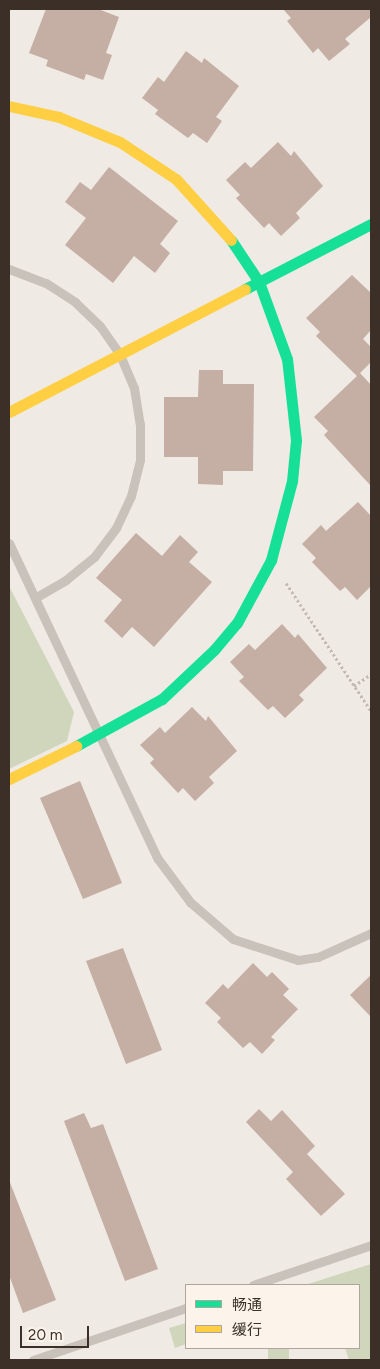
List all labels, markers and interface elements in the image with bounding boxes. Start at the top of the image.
legend [185,1284,360,1349]
text: 畅通 [232,1296,262,1314]
scale bar [22,1316,91,1348]
text: 缓行 [232,1321,262,1339]
text: 20 m [28,1326,62,1344]

